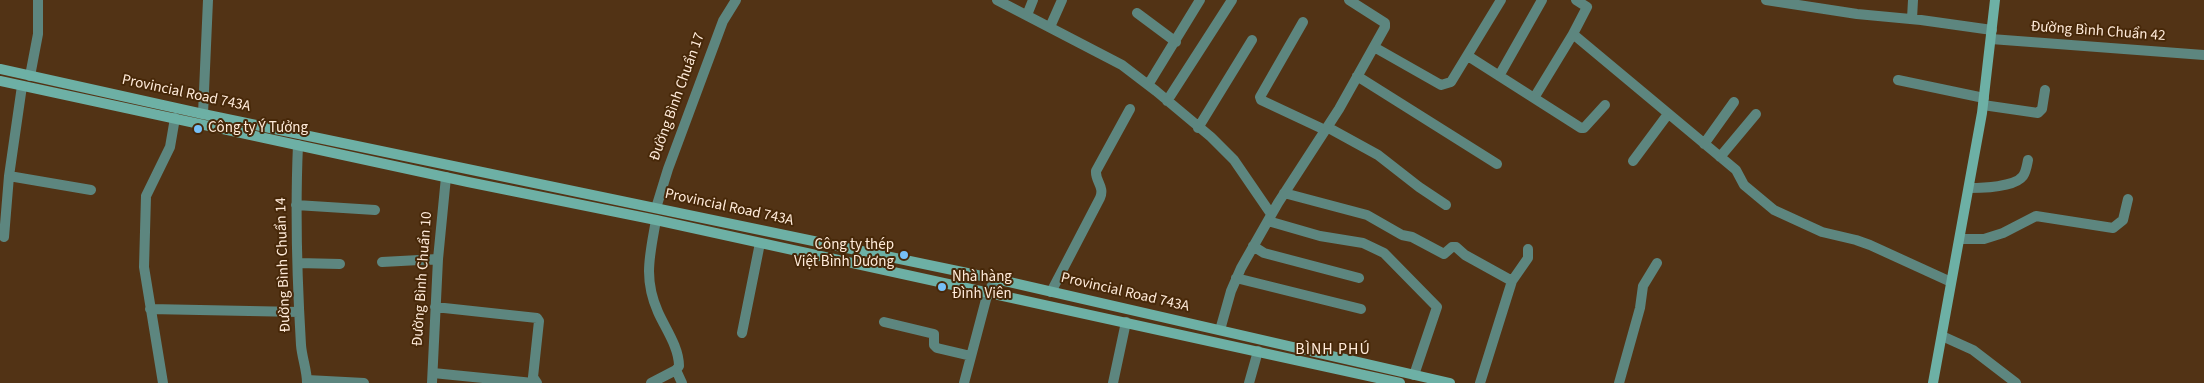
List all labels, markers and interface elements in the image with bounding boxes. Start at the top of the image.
street label: Đường Bình Chuẩn 42 [2030,18,2166,46]
street label: Đường Bình Chuẩn 17 [646,30,710,164]
street label: Provincial Road 743A [120,72,252,116]
place label: Công ty Ý Tưởng [208,120,308,138]
marker: Công ty Ý Tưởng [192,123,204,135]
street label: Provincial Road 743A [663,186,795,230]
street label: Đường Bình Chuẩn 14 [273,197,295,333]
street label: Đường Bình Chuẩn 10 [409,211,437,347]
place label: Công ty thép Việt Bình Dương [794,237,894,272]
marker: Công ty thép Việt Bình Dương [898,249,910,261]
place label: Nhà hàng Đình Viên [952,269,1012,304]
street label: Provincial Road 743A [1059,269,1191,317]
marker: Nhà hàng Đình Viên [936,281,948,293]
district label: BÌNH PHÚ [1294,340,1372,360]

